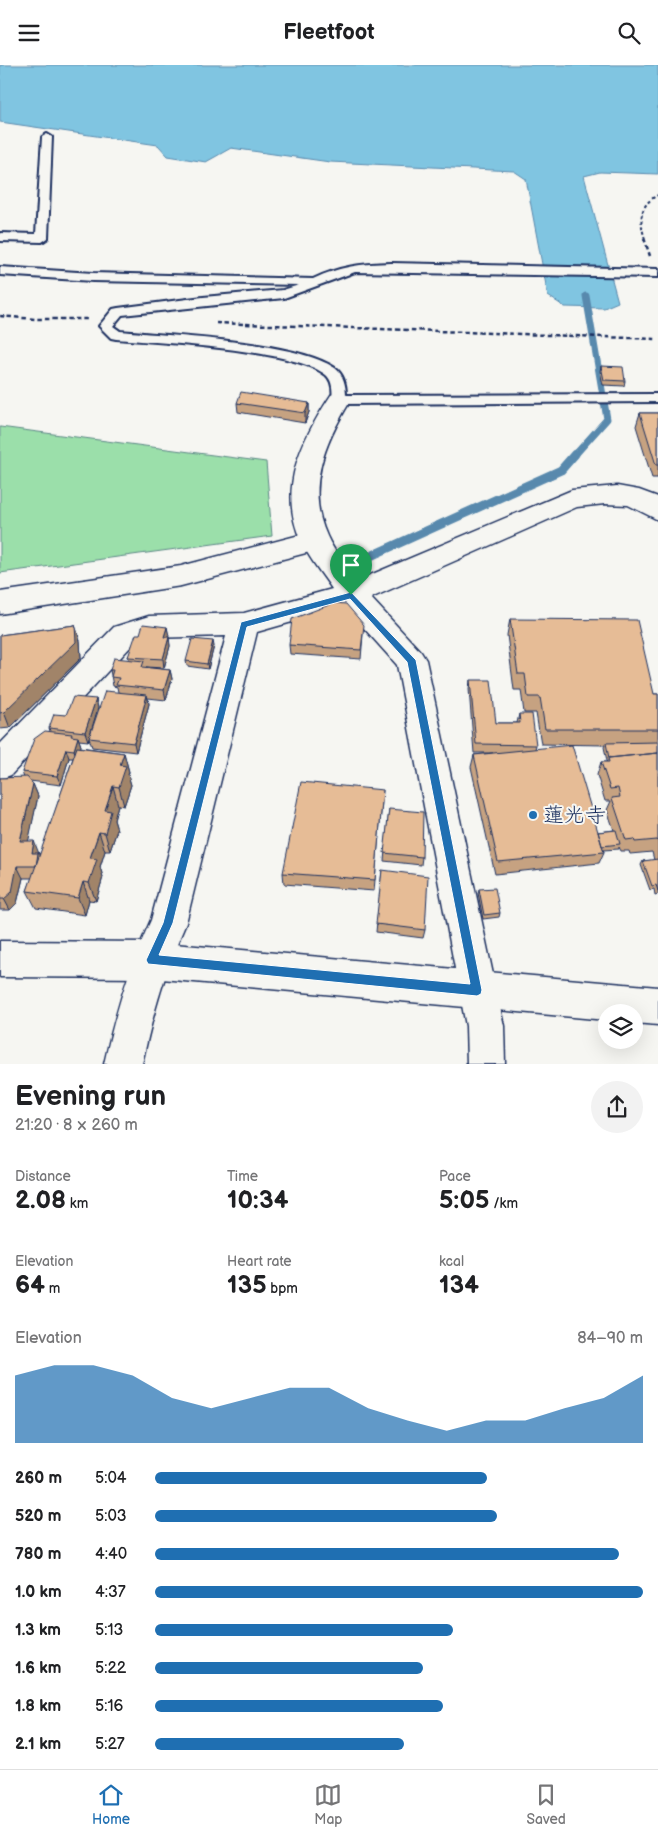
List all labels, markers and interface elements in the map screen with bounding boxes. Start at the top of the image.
icon: menu [15,19,43,47]
text: Fleetfoot [283,19,375,46]
icon: search [615,19,643,47]
pin [330,544,372,595]
icon: arrive [337,551,365,579]
place label: 蓮光寺 [543,803,606,828]
marker: 蓮光寺 [527,809,539,821]
map controls [598,1004,643,1049]
button: layers [598,1004,643,1049]
text: Evening run [15,1080,166,1113]
button: share [591,1081,643,1133]
text: 21:20 · 8 × 260 m [15,1116,138,1135]
text: Distance [15,1168,71,1185]
text: Time [227,1168,258,1185]
text: Pace [439,1168,471,1185]
text: 2.08 [15,1185,66,1216]
text: 10:34 [227,1185,288,1216]
text: 5:05 [439,1185,489,1216]
text: km [66,1195,88,1212]
text: /km [489,1195,518,1212]
text: Elevation [15,1253,73,1270]
text: Heart rate [227,1253,292,1270]
text: kcal [439,1253,464,1270]
text: 64 [15,1270,45,1301]
text: 135 [227,1270,267,1301]
text: 134 [439,1270,479,1301]
text: m [45,1280,60,1297]
text: bpm [267,1280,298,1297]
text: Elevation [15,1329,82,1348]
text: 84–90 m [577,1329,643,1348]
text: 260 m [15,1469,62,1488]
text: 5:04 [95,1469,127,1488]
text: 520 m [15,1507,61,1526]
text: 5:03 [95,1507,127,1526]
text: 780 m [15,1545,61,1564]
text: 4:40 [95,1545,127,1564]
text: 1.0 km [15,1583,62,1602]
text: 4:37 [95,1583,126,1602]
text: 1.3 km [15,1621,61,1640]
text: 5:13 [95,1621,123,1640]
text: 1.6 km [15,1659,61,1678]
text: 5:22 [95,1659,126,1678]
text: 1.8 km [15,1697,61,1716]
text: 5:16 [95,1697,123,1716]
text: 2.1 km [15,1735,61,1754]
text: 5:27 [95,1735,125,1754]
tab: Home [92,1781,130,1828]
tab: Map [314,1781,342,1828]
tab: Saved [527,1781,566,1828]

